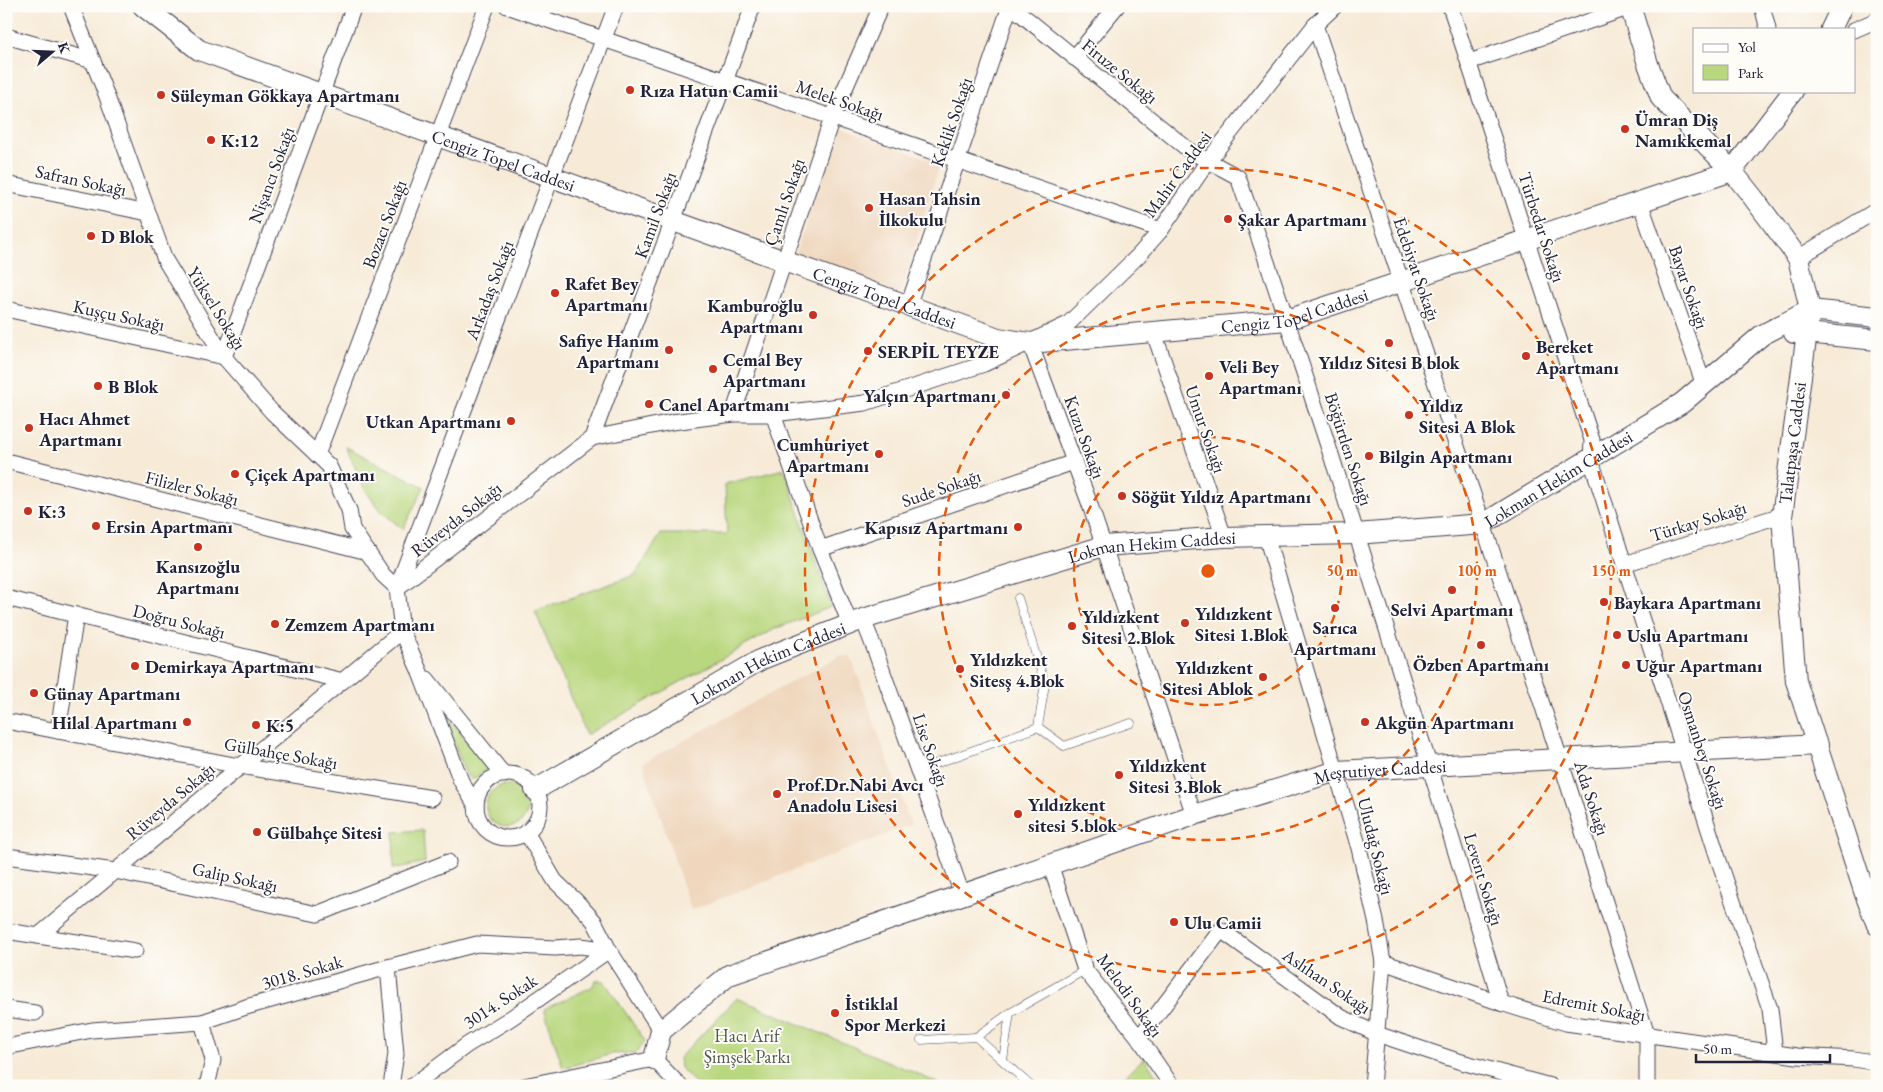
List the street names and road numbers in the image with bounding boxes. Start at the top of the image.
street label: Firuze Sokağı [1077,33,1163,109]
street label: Melek Sokağı [793,74,887,126]
street label: Keklik Sokağı [925,74,977,170]
street label: Nişancı Sokağı [243,123,299,226]
street label: Cengiz Topel Caddesi [429,123,579,196]
street label: Mahir Caddesi [1138,126,1217,222]
street label: Çamlı Sokağı [758,155,810,249]
street label: Safran Sokağı [33,159,129,201]
street label: Kamil Sokağı [629,168,682,262]
street label: Türbedar Sokağı [1513,169,1571,286]
street label: Bozacı Sokağı [357,176,412,272]
street label: Edebiyat Sokağı [1388,214,1446,325]
street label: Arkadaş Sokağı [459,236,519,344]
street label: Bayar Sokağı [1664,242,1714,332]
street label: Cengiz Topel Caddesi [810,261,960,334]
street label: Yüksel Sokağı [182,262,252,354]
street label: Cengiz Topel Caddesi [1220,282,1371,337]
street label: Kuşçu Sokağı [71,294,167,336]
street label: Talatpaşa Caddesi [1773,380,1811,505]
street label: Umur Sokağı [1180,382,1232,476]
street label: Böğürtlen Sokağı [1320,389,1378,509]
street label: Kuzu Sokağı [1059,392,1111,482]
street label: Lokman Hekim Caddesi [1480,424,1637,532]
street label: Sude Sokağı [898,464,984,512]
street label: Filizler Sokağı [143,465,241,511]
street label: Rüveyda Sokağı [406,476,506,562]
street label: Türkay Sokağı [1647,495,1749,547]
street label: Lokman Hekim Caddesi [1065,525,1237,568]
street label: Doğru Sokağı [130,598,228,644]
street label: Lokman Hekim Caddesi [686,615,849,709]
street label: Osmanbey Sokağı [1673,688,1733,813]
street label: Lise Sokağı [908,710,954,790]
street label: Gülbahçe Sokağı [222,732,340,774]
street label: Meşrutiyet Caddesi [1311,754,1447,789]
street label: Rüveyda Sokağı [121,757,220,845]
street label: Ada Sokağı [1569,757,1615,839]
street label: Uludağ Sokağı [1353,795,1399,898]
street label: Levent Sokağı [1459,830,1509,929]
street label: Galip Sokağı [190,857,280,897]
street label: Aslıhan Sokağı [1278,943,1376,1019]
street label: 3018. Sokak [259,949,346,995]
street label: Melodi Sokağı [1092,949,1168,1042]
street label: 3014. Sokak [459,968,542,1033]
street label: Edremit Sokağı [1541,984,1648,1026]

